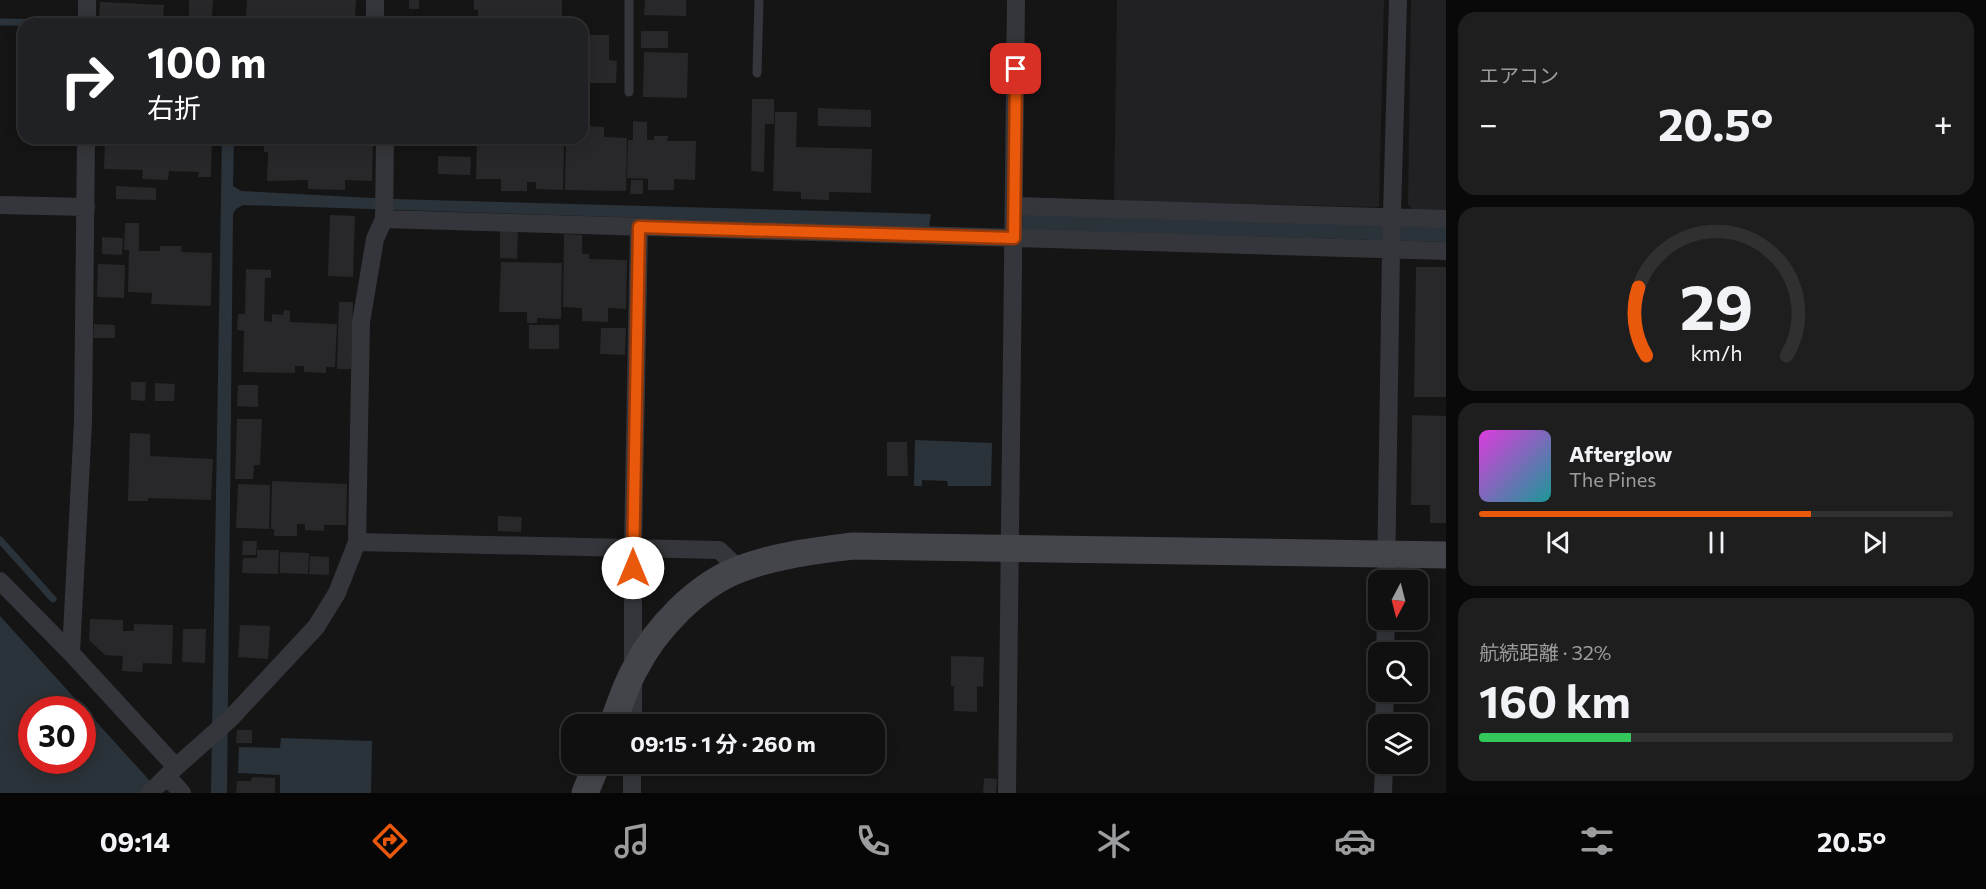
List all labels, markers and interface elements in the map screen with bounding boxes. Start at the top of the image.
text: 100 m [147,35,267,87]
icon: right [48,42,126,120]
pin [990,43,1041,94]
icon: arrive [999,52,1032,85]
text: エアコン [1479,63,1559,87]
text: 右折 [147,91,201,124]
text: 20.5° [1658,95,1773,150]
text: − [1479,102,1498,143]
text: + [1934,102,1953,143]
text: 29 [1679,267,1753,343]
text: km/h [1690,339,1742,365]
text: Afterglow [1569,440,1672,467]
text: The Pines [1569,467,1656,491]
icon: previous [1542,526,1575,559]
icon: pause [1700,526,1733,559]
icon: next [1858,526,1891,559]
position arrow [601,536,665,600]
north arrow [1368,570,1428,630]
map controls [1368,570,1428,774]
text: 航続距離 · 32% [1479,640,1611,664]
button: search [1368,642,1428,702]
text: 160 km [1479,672,1631,727]
speed limit sign: 30 [18,696,96,774]
button: layers [1368,714,1428,774]
text: 09:15 · 1 分 · 260 m [630,730,816,757]
icon: directions [369,820,411,862]
icon: music [611,820,653,862]
icon: phone [852,820,894,862]
icon: climate [1093,820,1135,862]
icon: car [1334,820,1376,862]
icon: filters [1576,820,1618,862]
text: 09:14 [100,825,170,858]
text: 20.5° [1817,825,1886,858]

